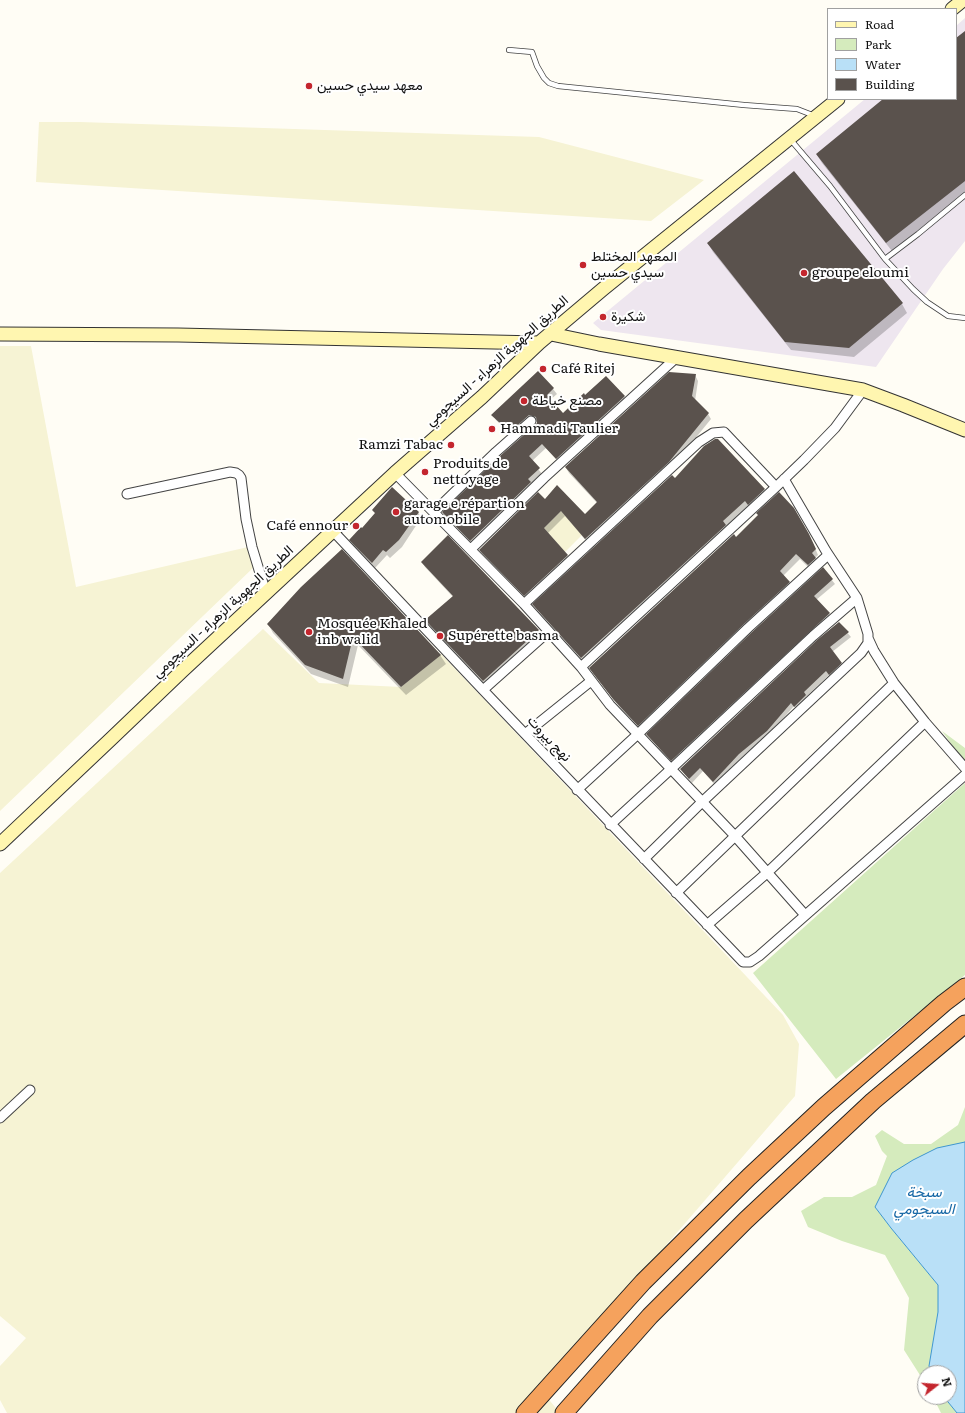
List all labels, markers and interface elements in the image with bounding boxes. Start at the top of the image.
legend [827,8,957,100]
text: Road [865,15,894,33]
text: Park [865,35,891,53]
text: Water [865,55,901,73]
text: Building [865,75,914,93]
place label: معهد سيدي حسين [317,78,423,94]
marker: معهد سيدي حسين [304,81,314,91]
place label: المعهد المختلط سيدي حسين [591,249,677,282]
marker: المعهد المختلط سيدي حسين [578,260,588,270]
place label: groupe eloumi [812,265,909,281]
marker: groupe eloumi [799,268,809,278]
street label: الطريق الجهوية الزهراء - السيجومي [422,292,572,430]
place label: شكيرة [611,309,646,325]
marker: شكيرة [598,312,608,322]
place label: Café Ritej [551,361,615,377]
marker: Café Ritej [538,364,548,374]
place label: مصنع خياطة [532,393,602,409]
marker: مصنع خياطة [519,396,529,406]
place label: Hammadi Taulier [500,421,618,437]
marker: Hammadi Taulier [487,424,497,434]
place label: Ramzi Tabac [358,437,443,453]
marker: Ramzi Tabac [446,440,456,450]
place label: Produits de nettoyage [433,456,508,488]
marker: Produits de nettoyage [420,467,430,477]
place label: garage e répartion automobile [404,496,525,528]
marker: garage e répartion automobile [391,507,401,517]
place label: Café ennour [266,518,348,534]
marker: Café ennour [351,521,361,531]
street label: الطريق الجهوية الزهراء - السيجومي [149,542,297,682]
place label: Mosquée Khaled inb walid [317,616,427,648]
marker: Mosquée Khaled inb walid [304,627,314,637]
place label: Supérette basma [448,628,559,644]
marker: Supérette basma [435,631,445,641]
street label: نهج بيروت [524,713,574,765]
water label: سبخة السيجومي [894,1184,954,1219]
north arrow [917,1365,957,1405]
text: N [939,1375,957,1389]

